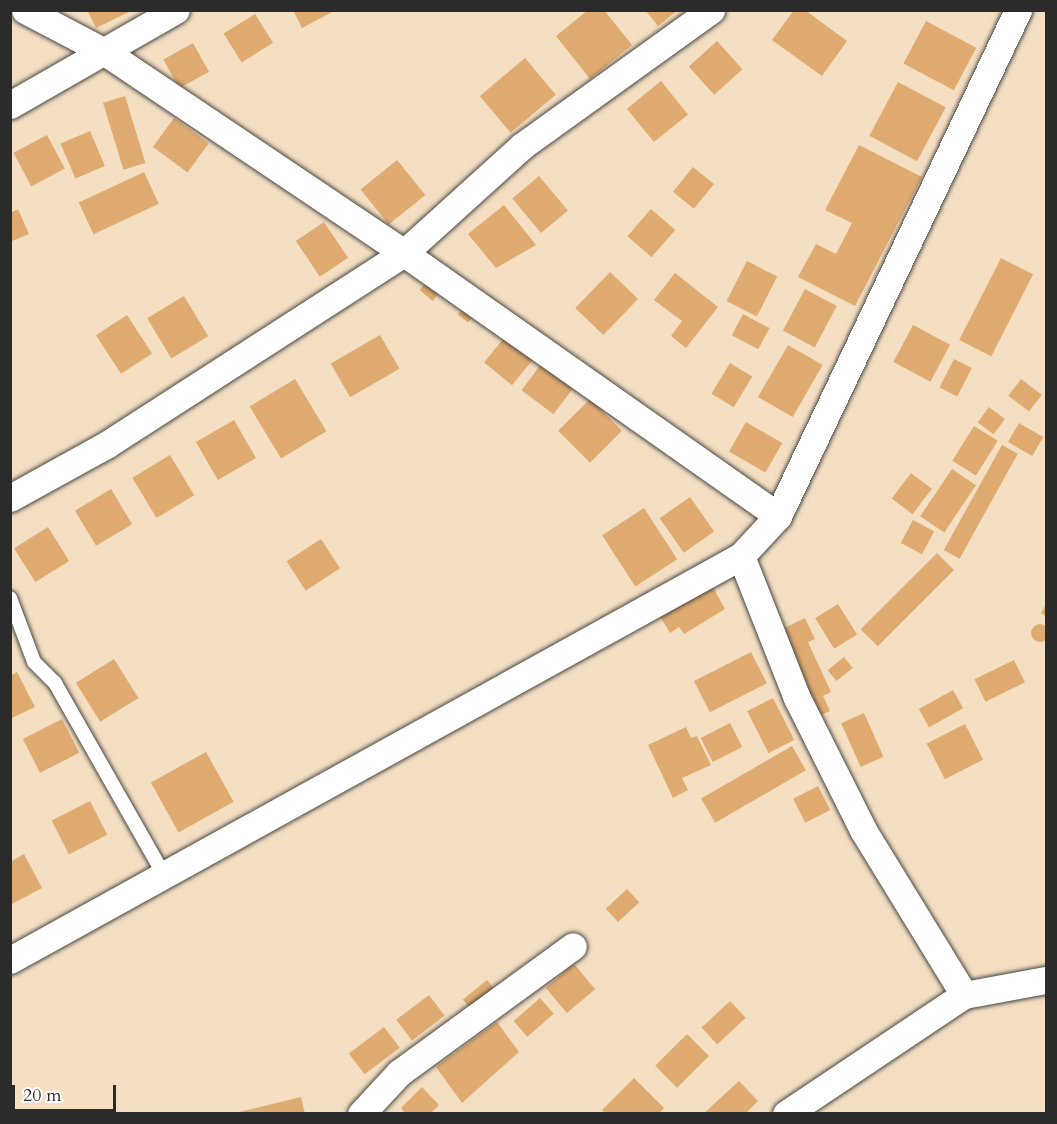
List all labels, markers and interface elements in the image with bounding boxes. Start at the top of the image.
scale bar [15,1073,118,1111]
text: 20 m [23,1083,62,1108]

